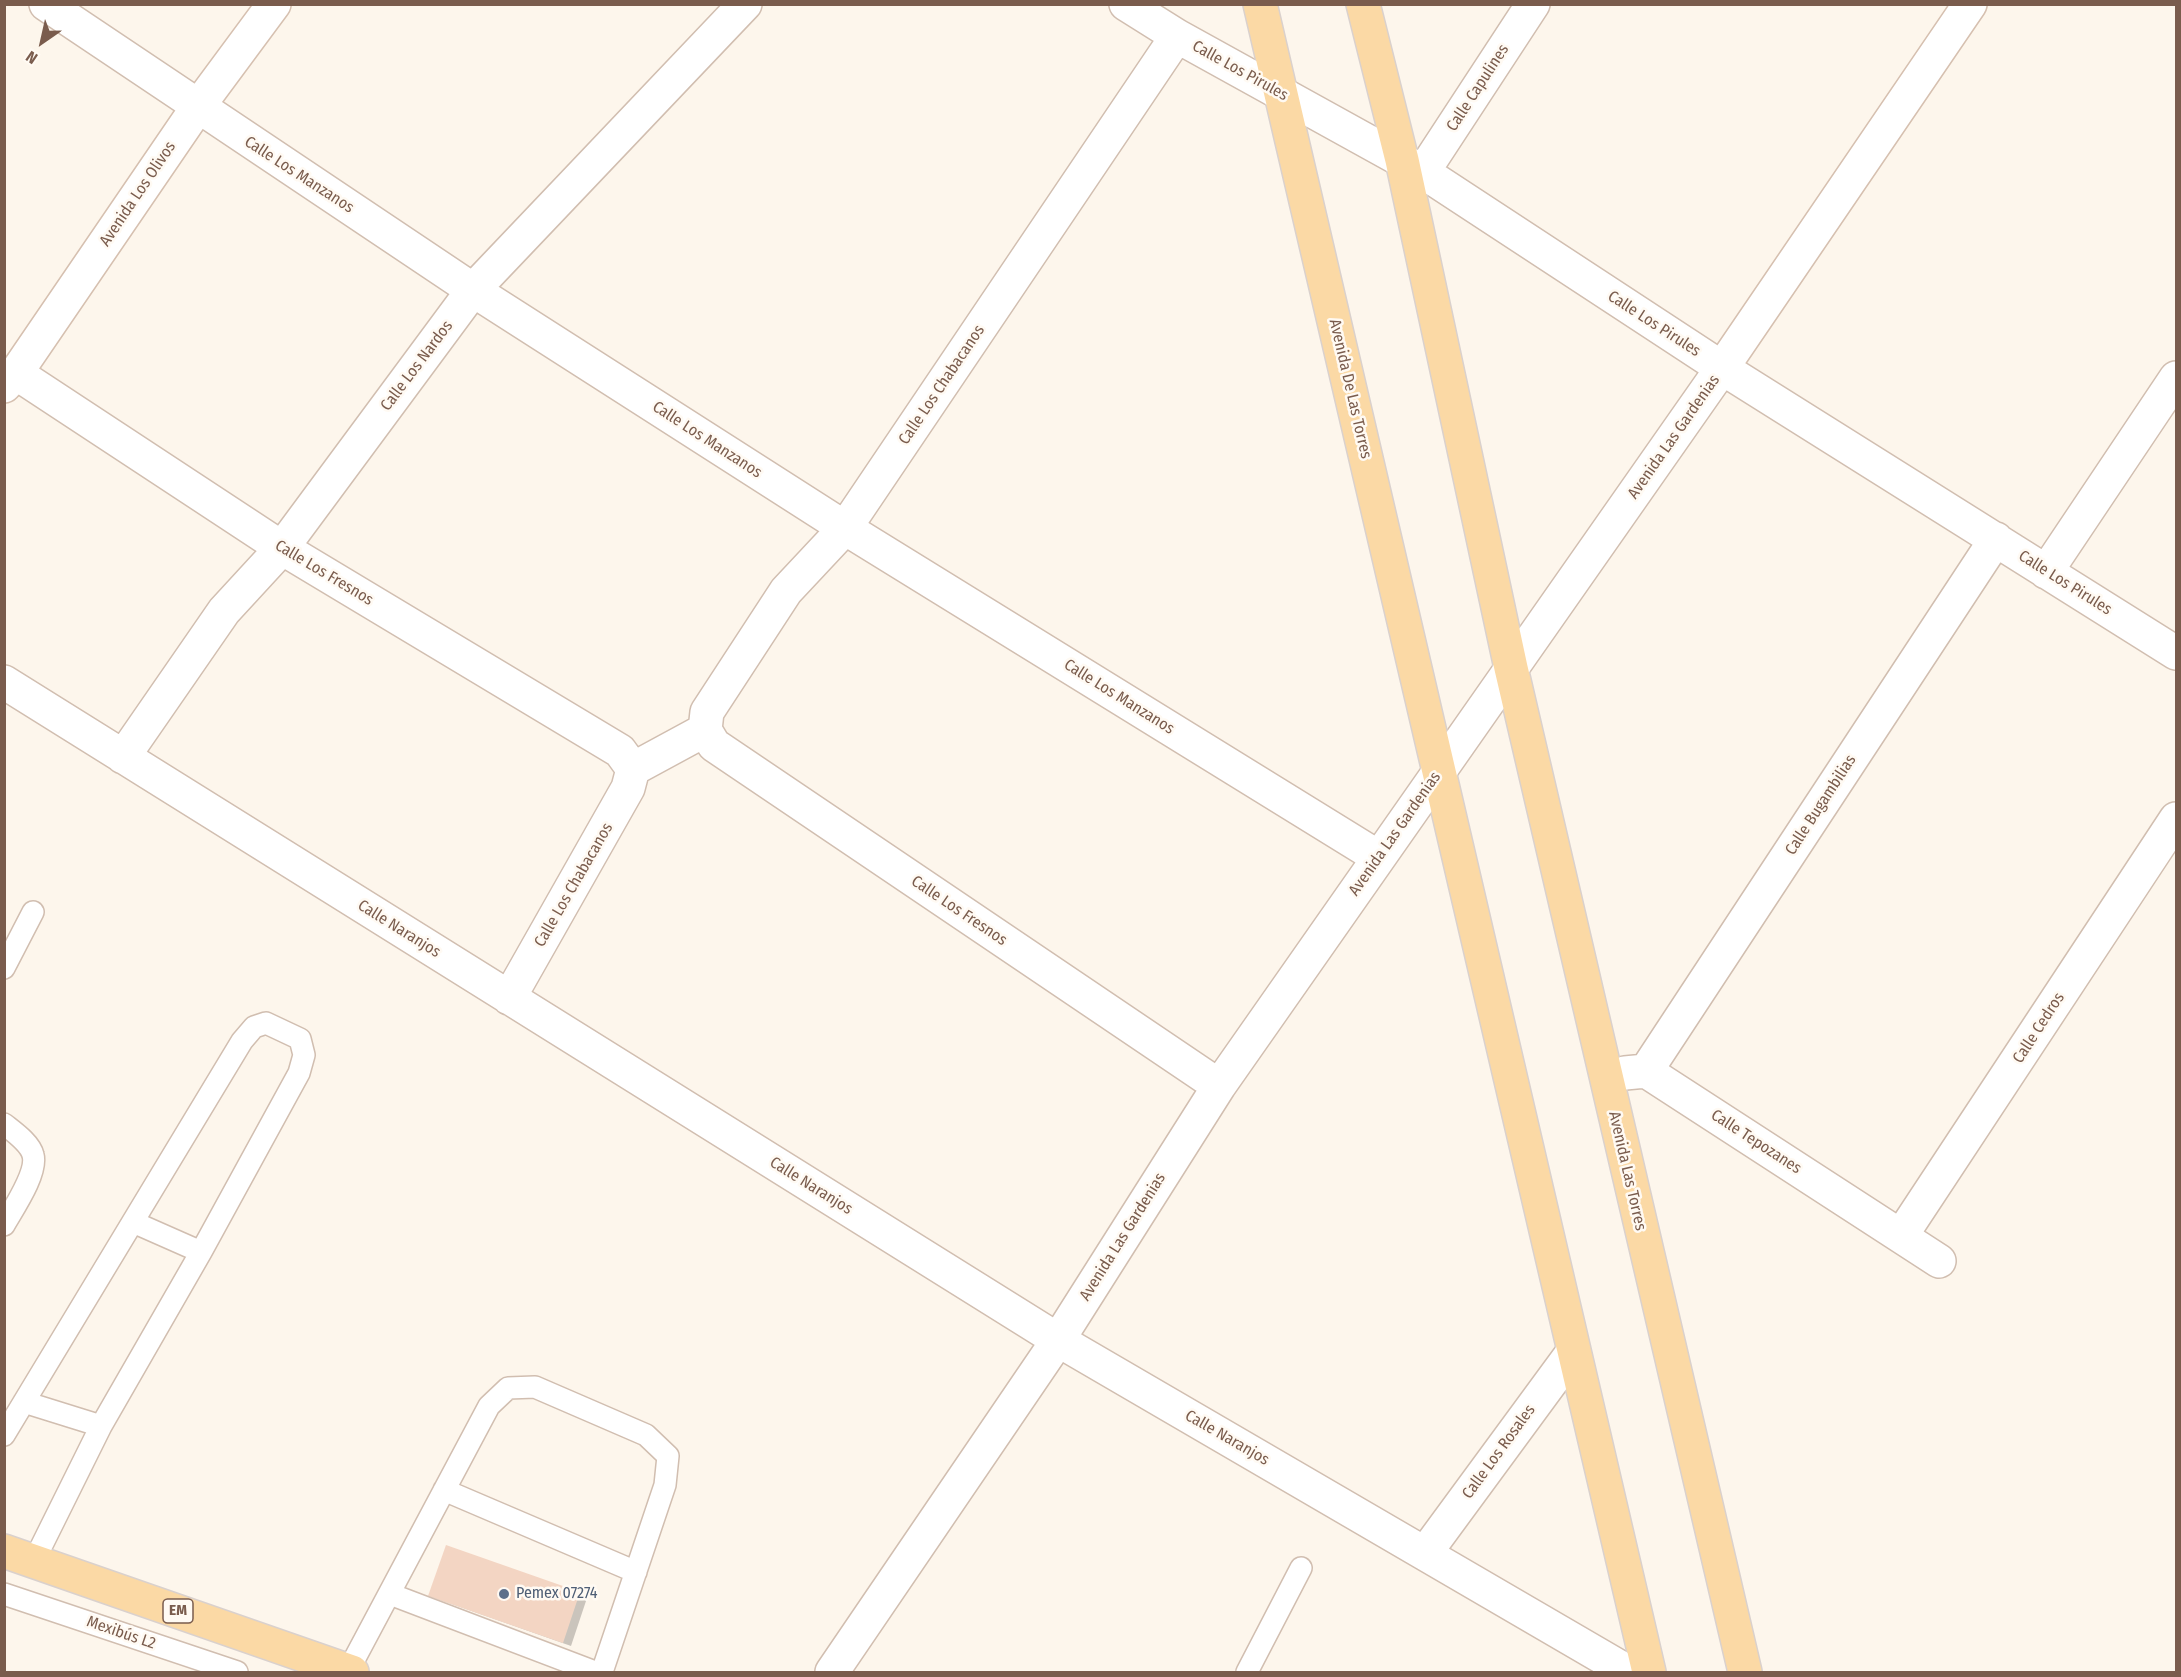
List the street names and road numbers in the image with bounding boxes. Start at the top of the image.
street label: Calle Los Pirules [1189,37,1291,105]
street label: Calle Capulines [1443,41,1513,135]
street label: Calle Los Manzanos [241,132,357,218]
street label: Avenida Los Olivos [96,138,180,250]
street label: Calle Los Pirules [1604,287,1704,361]
street label: Calle Los Nardos [377,317,457,415]
street label: Avenida De Las Torres [1325,317,1375,461]
street label: Calle Los Chabacanos [895,322,989,448]
street label: Avenida Las Gardenias [1624,371,1724,503]
street label: Calle Los Manzanos [649,397,765,483]
street label: Calle Los Fresnos [271,536,377,610]
street label: Calle Los Pirules [2015,547,2115,619]
street label: Calle Los Manzanos [1060,655,1178,739]
street label: Calle Bugambilias [1781,751,1861,859]
street label: Avenida Las Gardenias [1345,768,1445,900]
street label: Calle Los Chabacanos [531,820,617,950]
street label: Calle Los Fresnos [907,872,1011,950]
street label: Calle Naranjos [354,896,444,962]
street label: Calle Cedros [2009,989,2069,1067]
street label: Calle Tepozanes [1707,1106,1805,1178]
street label: Avenida Las Torres [1604,1110,1650,1232]
street label: Calle Naranjos [766,1153,856,1219]
street label: Avenida Las Gardenias [1076,1170,1170,1304]
street label: Calle Los Rosales [1458,1401,1540,1503]
street label: Calle Naranjos [1182,1406,1272,1470]
road number: EM [163,1599,193,1623]
street label: Mexibús L2 [84,1612,158,1654]

